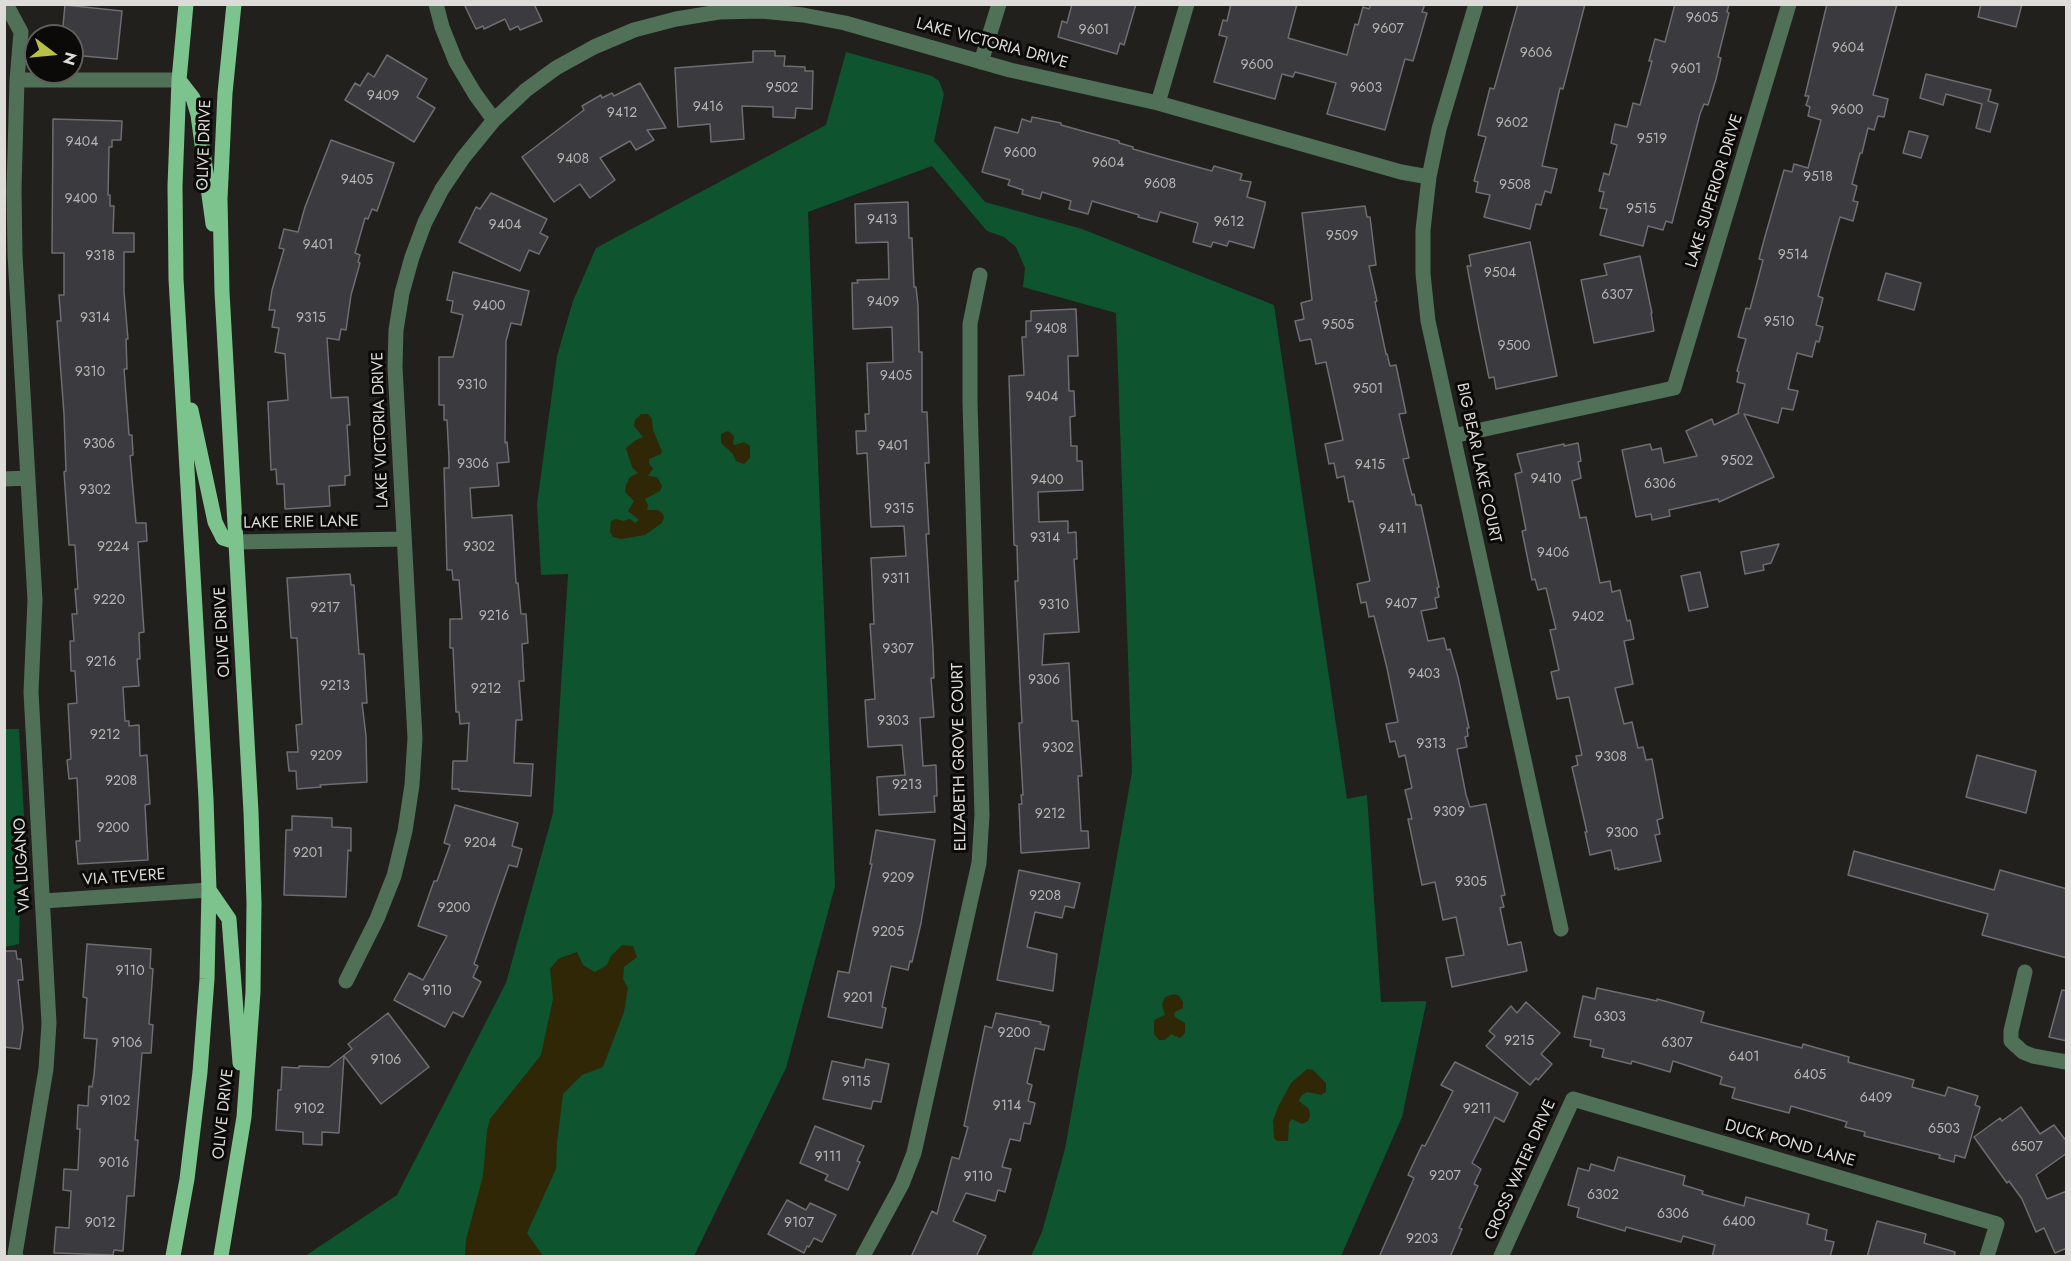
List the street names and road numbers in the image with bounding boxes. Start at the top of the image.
street label: LAKE VICTORIA DRIVE [914,14,1070,74]
street label: OLIVE DRIVE [194,99,216,191]
street label: LAKE SUPERIOR DRIVE [1682,112,1748,270]
street label: LAKE VICTORIA DRIVE [369,351,393,509]
street label: BIG BEAR LAKE COURT [1452,381,1504,545]
street label: LAKE ERIE LANE [243,512,359,534]
street label: OLIVE DRIVE [211,586,235,678]
street label: ELIZABETH GROVE COURT [949,663,971,851]
street label: VIA LUGANO [11,817,35,913]
street label: VIA TEVERE [82,866,166,890]
street label: OLIVE DRIVE [210,1068,238,1160]
street label: CROSS WATER DRIVE [1481,1097,1561,1243]
street label: DUCK POND LANE [1723,1116,1857,1172]

